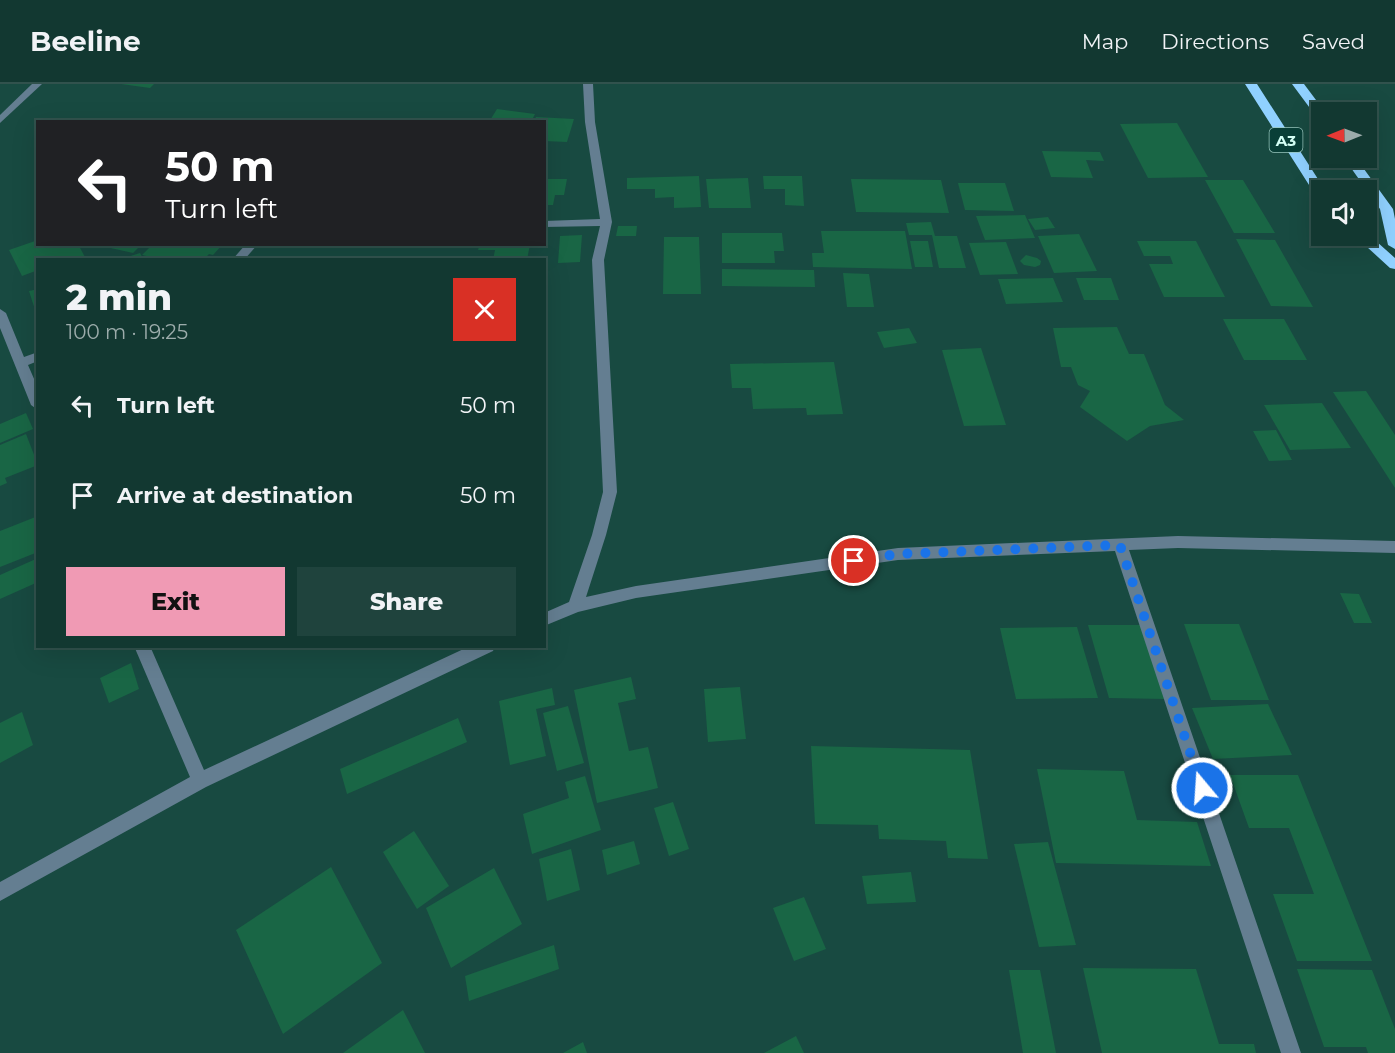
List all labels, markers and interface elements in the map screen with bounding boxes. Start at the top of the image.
text: Beeline [30,24,141,58]
text: Map [1082,29,1128,54]
text: Directions [1161,29,1269,54]
text: Saved [1302,29,1365,54]
north arrow [1311,102,1377,168]
map controls [1311,102,1377,246]
road number: A3 [1270,128,1302,152]
text: 50 m [165,140,274,192]
icon: left [66,144,144,222]
button: sound [1311,180,1377,246]
text: Turn left [165,192,278,225]
text: 2 min [66,275,172,319]
button: close [453,278,516,341]
text: 100 m · 19:25 [66,320,188,344]
icon: left [66,389,99,422]
text: Turn left [117,392,215,419]
text: 50 m [460,392,516,419]
icon: arrive [66,479,99,512]
text: Arrive at destination [117,482,353,509]
text: 50 m [460,482,516,509]
pin [828,535,879,586]
icon: arrive [837,544,870,577]
button: Exit [66,567,285,636]
button: Share [297,567,516,636]
position arrow [1170,756,1234,820]

